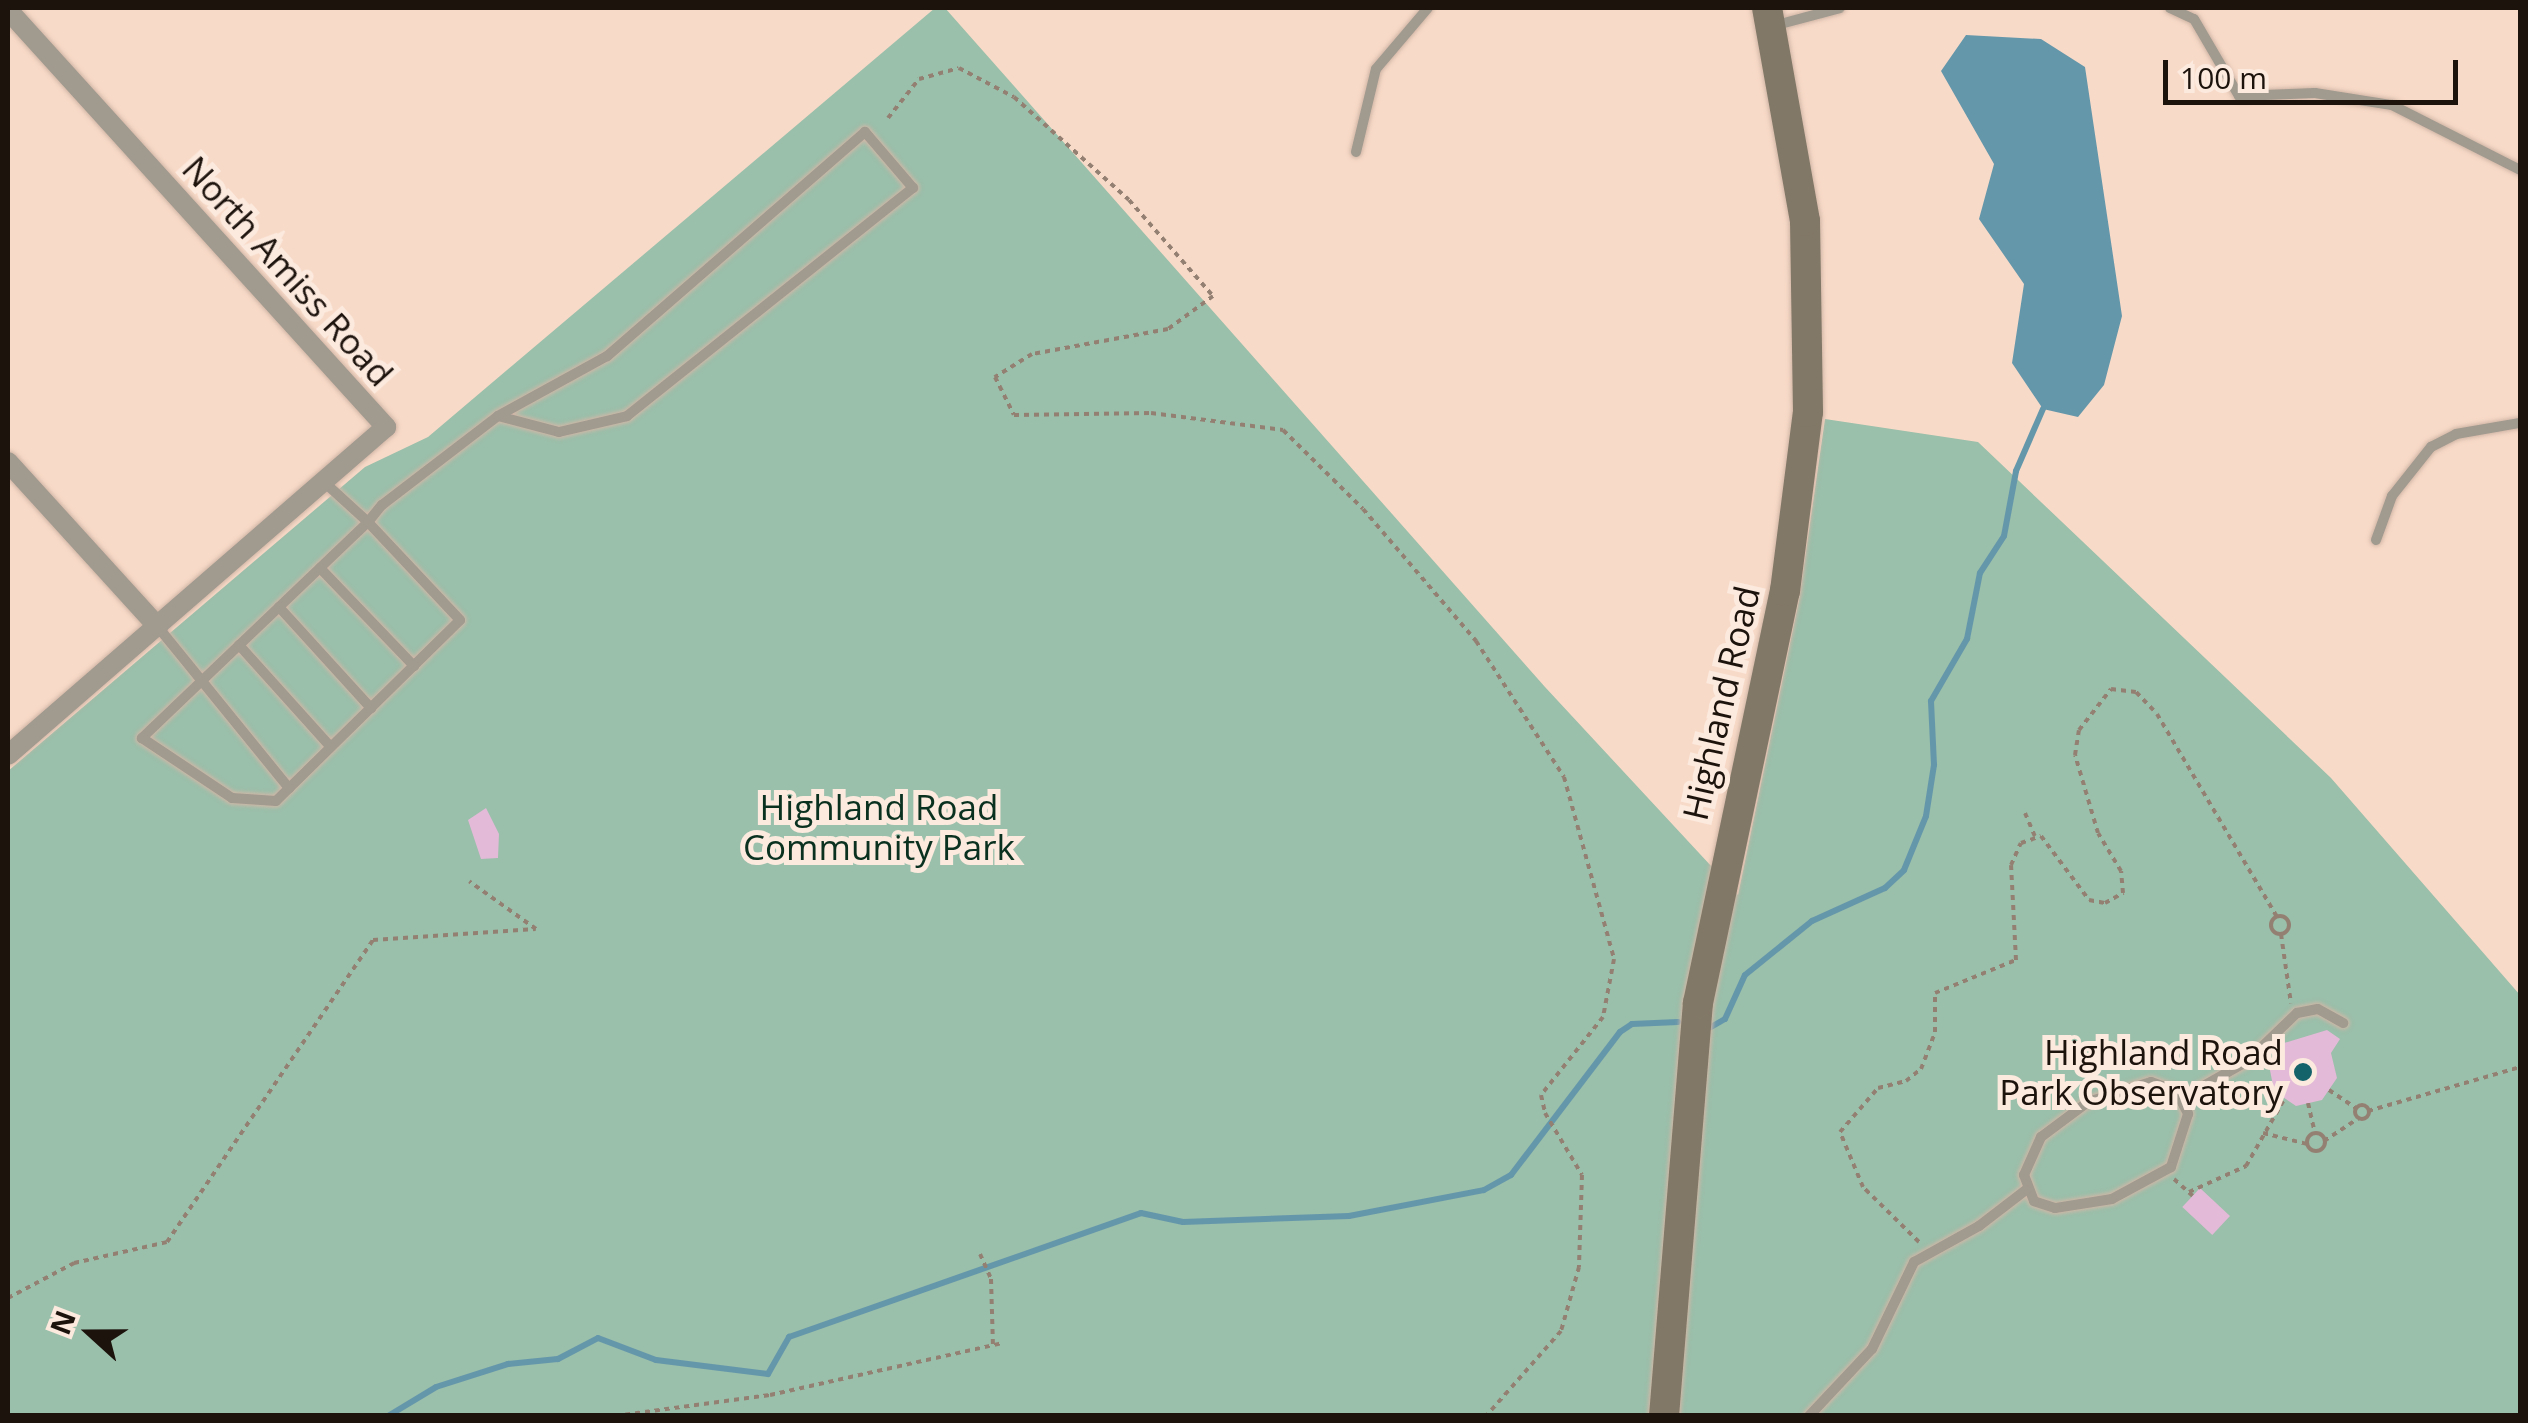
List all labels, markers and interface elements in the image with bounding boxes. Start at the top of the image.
scale bar [2168,40,2463,102]
text: 100 m [2180,57,2267,98]
street label: North Amiss Road [174,148,402,394]
street label: Highland Road [1674,582,1768,824]
park label: Highland Road Community Park [743,786,1015,868]
place label: Highland Road Park Observatory [1999,1031,2283,1113]
marker: Highland Road Park Observatory [2292,1061,2314,1083]
north arrow [40,1283,140,1383]
text: N [40,1305,84,1340]

